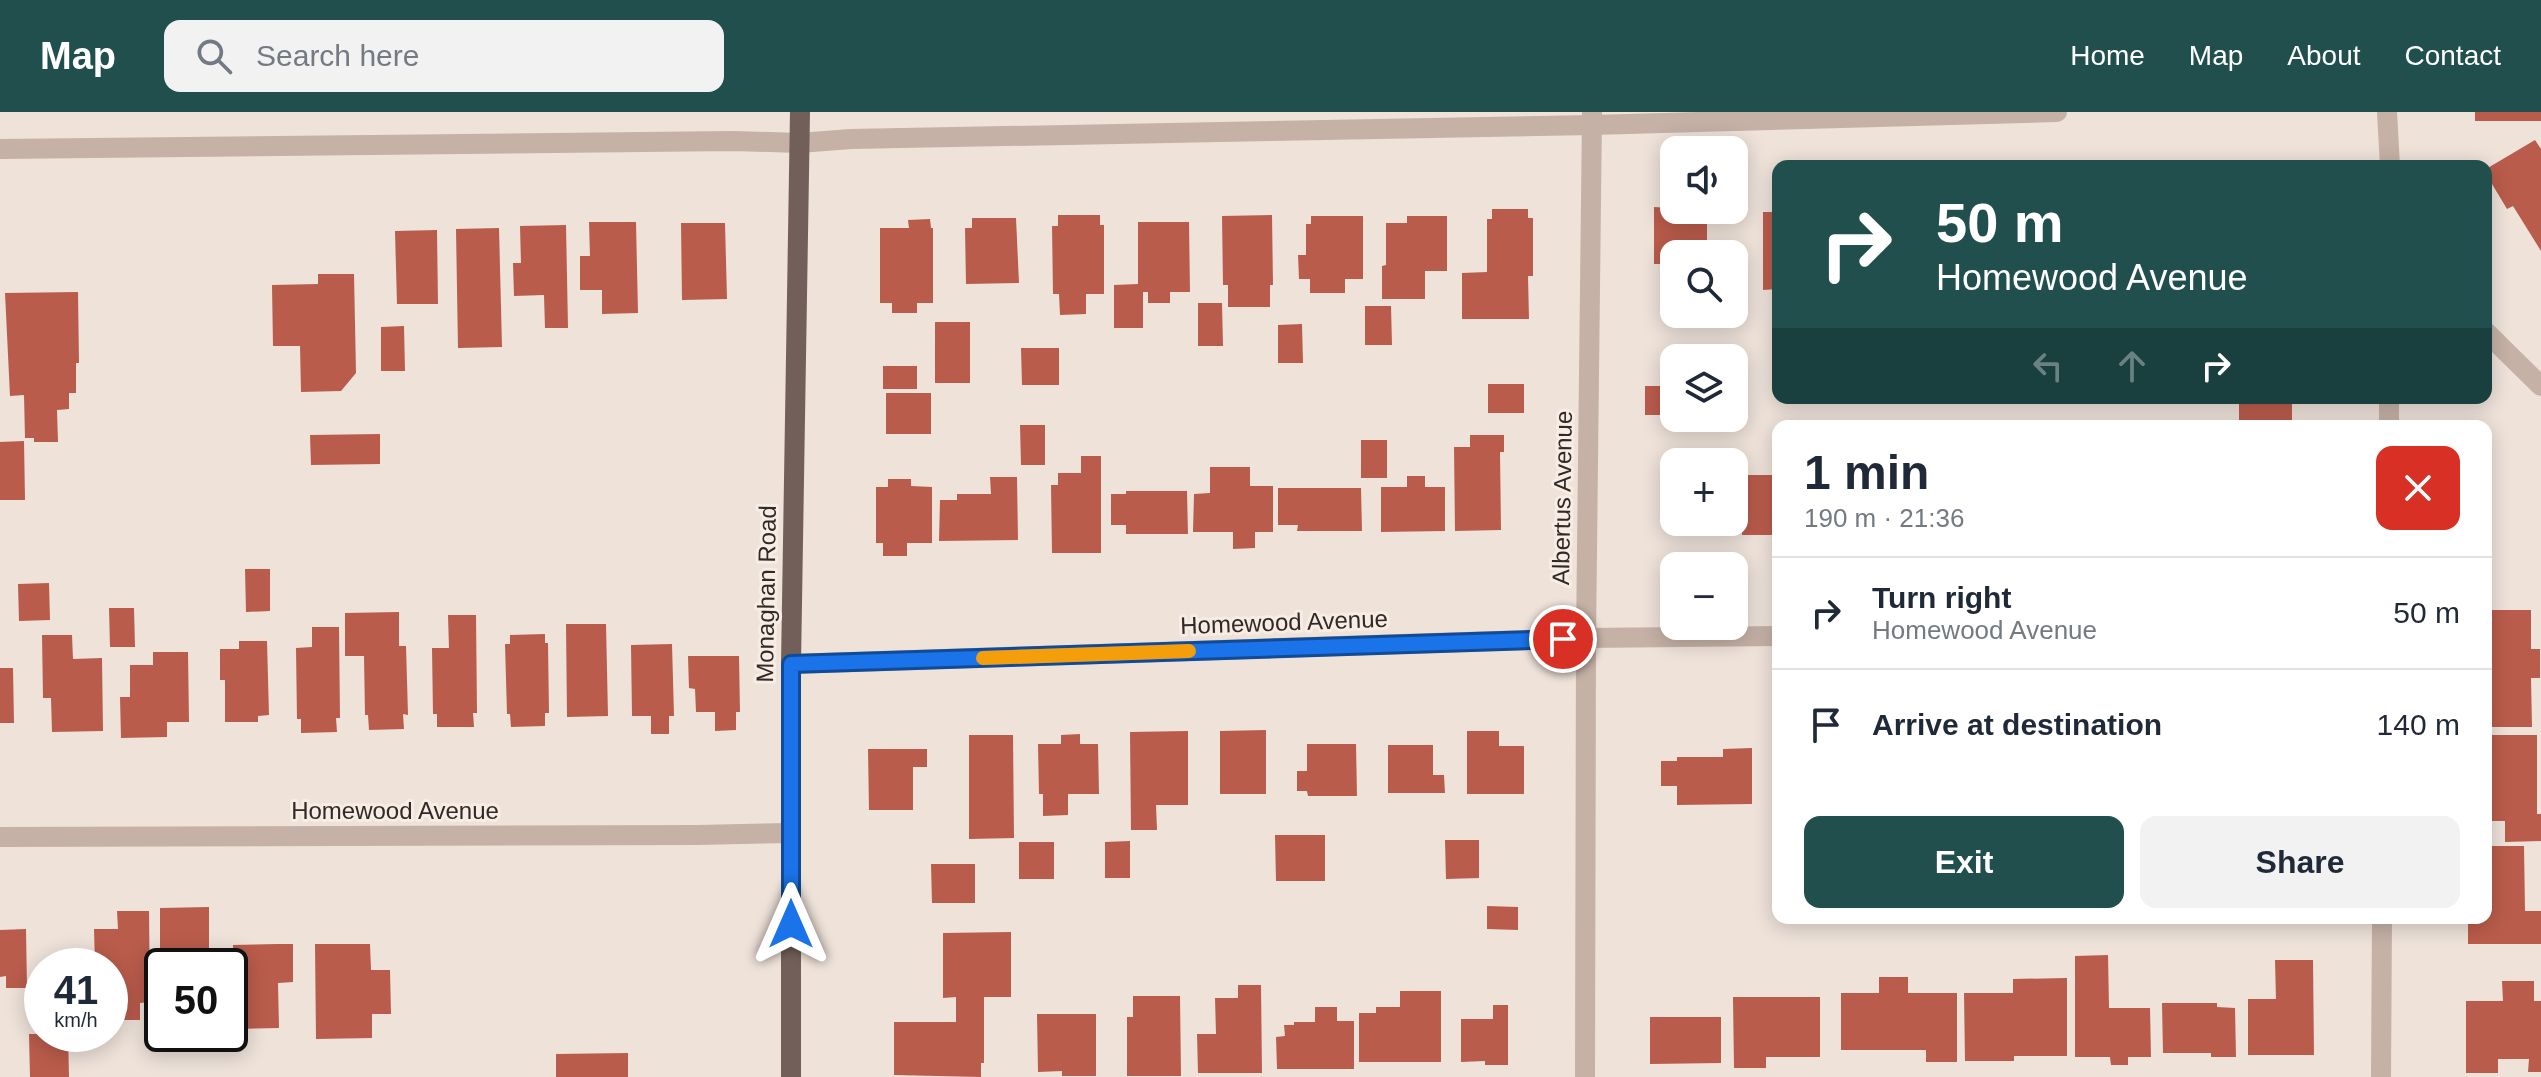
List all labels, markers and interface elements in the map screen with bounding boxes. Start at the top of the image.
search box [164,20,724,92]
icon: search [192,34,236,78]
text: Map [40,35,116,77]
text: Search here [256,39,419,72]
text: Home [2070,40,2145,71]
text: Map [2189,40,2243,71]
text: About [2287,40,2361,71]
text: Contact [2405,40,2501,71]
map controls [1660,136,1748,640]
button: sound [1660,136,1748,224]
text: 50 m [1936,191,2064,254]
icon: right [1804,192,1908,296]
button: search [1660,240,1748,328]
text: Homewood Avenue [1936,257,2248,298]
button: layers [1660,344,1748,432]
icon: left [2026,344,2070,388]
icon: ahead [2110,344,2154,388]
icon: right [2194,344,2238,388]
street label: Albertus Avenue [1547,411,1577,585]
text: 1 min [1804,446,1929,499]
button: close [2376,446,2460,530]
button: + [1660,448,1748,536]
text: 190 m · 21:36 [1804,503,1964,533]
street label: Monaghan Road [751,505,781,683]
button: − [1660,552,1748,640]
text: Turn right [1872,581,2011,614]
icon: right [1804,591,1848,635]
text: 50 m [2393,596,2460,629]
street label: Homewood Avenue [1180,605,1388,639]
pin [1529,605,1597,673]
text: Homewood Avenue [1872,615,2097,645]
icon: arrive [1541,617,1585,661]
icon: arrive [1804,703,1848,747]
text: Arrive at destination [1872,708,2162,741]
text: 140 m [2377,708,2460,741]
street label: Homewood Avenue [291,797,499,824]
button: Exit [1804,816,2124,908]
button: Share [2140,816,2460,908]
position arrow [749,882,833,966]
speed limit sign: 50 [144,948,248,1052]
text: 41 [54,968,98,1012]
text: km/h [54,1009,98,1031]

